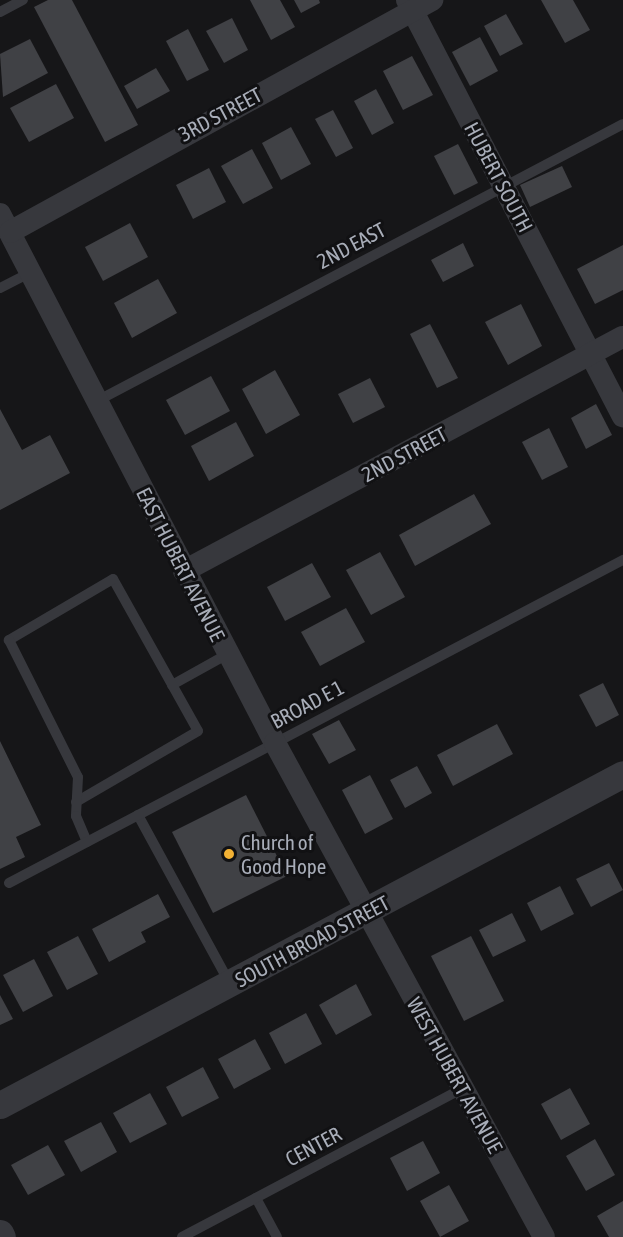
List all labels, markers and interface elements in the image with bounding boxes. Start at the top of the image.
street label: 3RD STREET [174,82,266,146]
street label: HUBERT SOUTH [459,118,539,236]
street label: 2ND EAST [312,216,390,274]
street label: 2ND STREET [357,421,451,487]
street label: EAST HUBERT AVENUE [131,483,231,645]
street label: BROAD E 1 [266,674,348,734]
place label: Church of Good Hope [241,829,326,879]
marker: Church of Good Hope [222,847,236,861]
street label: SOUTH BROAD STREET [231,890,393,992]
street label: WEST HUBERT AVENUE [402,993,508,1157]
street label: CENTER [281,1121,345,1171]

